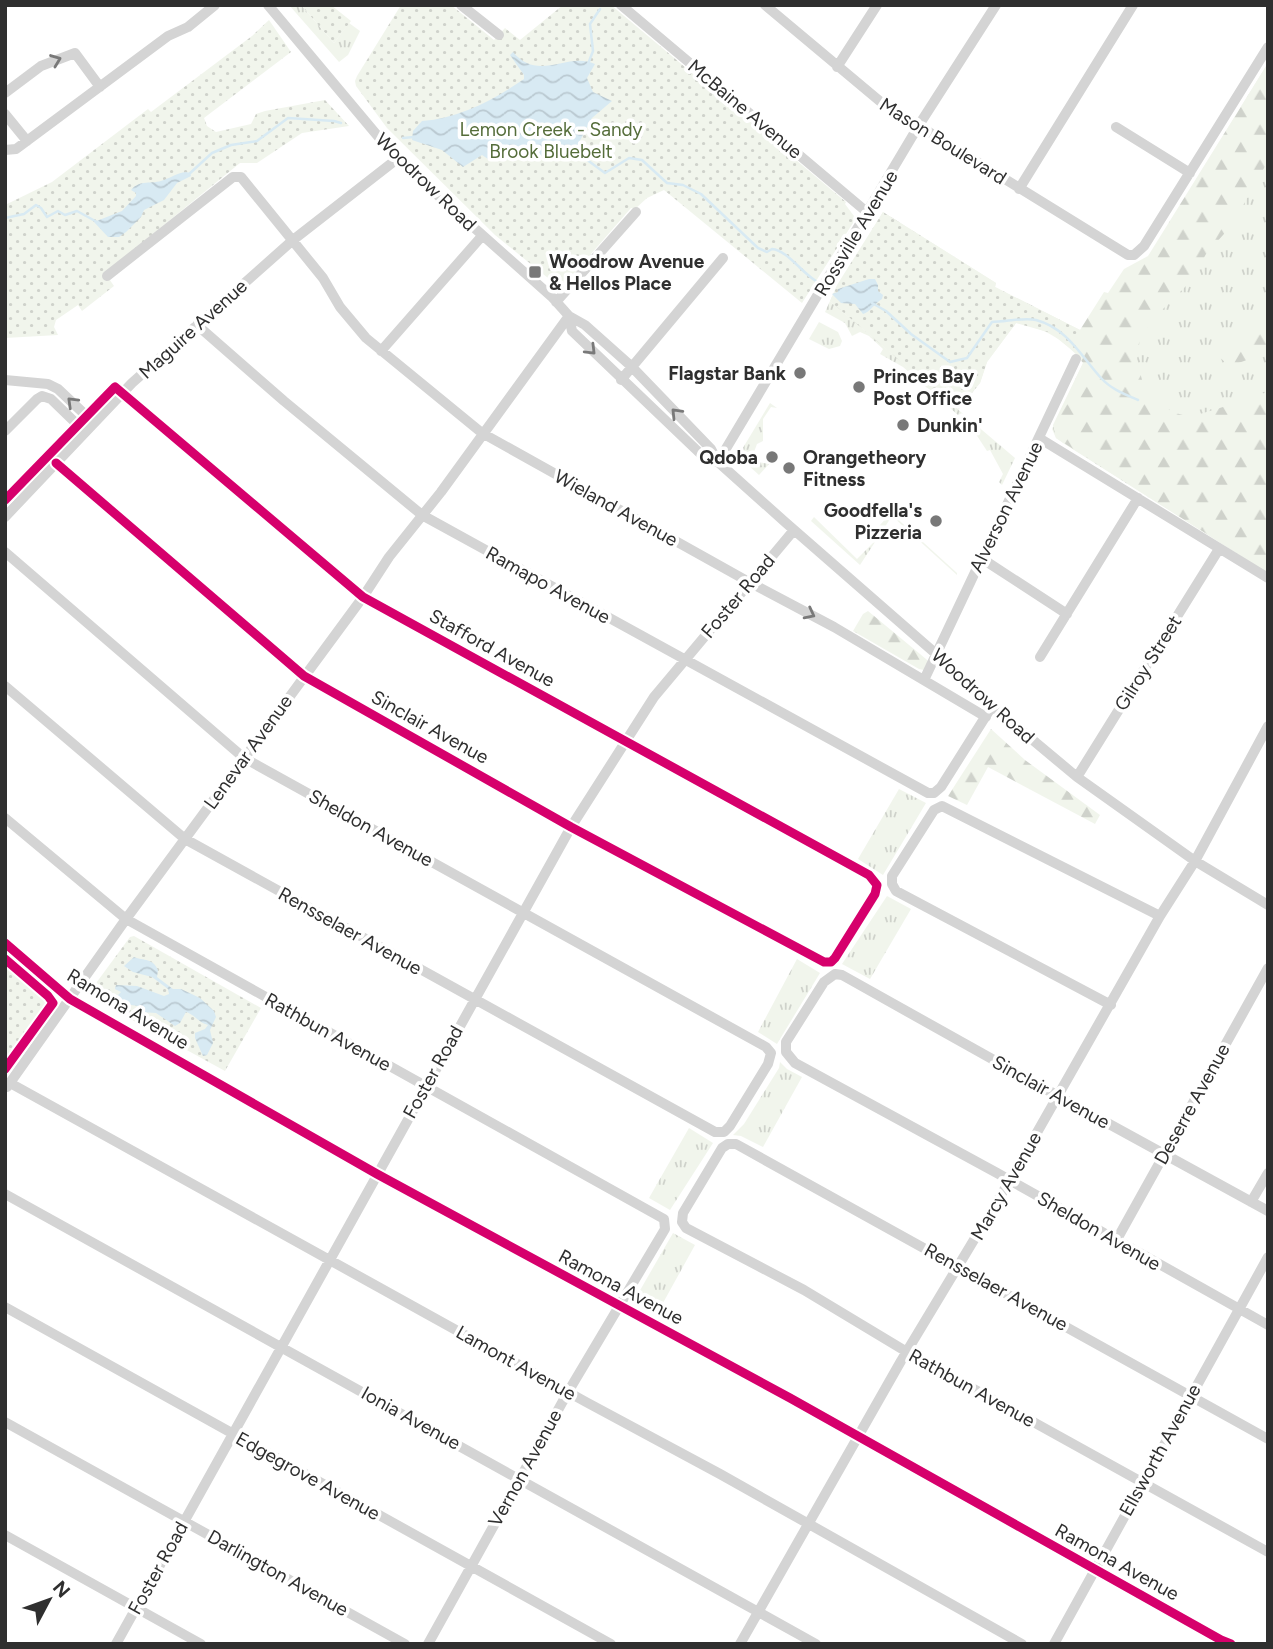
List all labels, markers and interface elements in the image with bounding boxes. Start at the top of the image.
one-way arrow [50,54,62,68]
street label: McBaine Avenue [683,55,807,163]
street label: Mason Boulevard [875,93,1011,189]
park label: Lemon Creek - Sandy Brook Bluebelt [459,118,643,163]
street label: Woodrow Road [371,128,481,236]
street label: Rossville Avenue [809,166,903,300]
place label: Woodrow Avenue & Hellos Place [549,250,705,295]
marker: Woodrow Avenue & Hellos Place [527,264,543,280]
street label: Maguire Avenue [134,274,252,384]
one-way arrow [583,341,596,354]
place label: Flagstar Bank [668,362,787,385]
marker: Flagstar Bank [792,365,808,381]
place label: Princes Bay Post Office [873,365,974,410]
marker: Princes Bay Post Office [851,379,867,395]
one-way arrow [67,398,80,411]
one-way arrow [672,408,685,421]
place label: Dunkin' [917,414,983,437]
marker: Dunkin' [895,417,911,433]
street label: Alverson Avenue [964,438,1048,576]
place label: Qdoba [699,446,758,469]
place label: Orangetheory Fitness [803,446,926,491]
marker: Qdoba [764,449,780,465]
marker: Orangetheory Fitness [781,460,797,476]
street label: Wieland Avenue [550,465,682,551]
place label: Goodfella's Pizzeria [824,499,922,544]
marker: Goodfella's Pizzeria [928,513,944,529]
street label: Ramapo Avenue [482,541,614,629]
street label: Foster Road [696,549,780,643]
street label: Stafford Avenue [425,604,559,692]
one-way arrow [802,605,815,619]
street label: Gilroy Street [1110,611,1186,715]
street label: Woodrow Road [927,644,1039,748]
street label: Sinclair Avenue [367,685,493,769]
street label: Lenevar Avenue [199,690,297,814]
street label: Sheldon Avenue [305,784,437,872]
street label: Rensselaer Avenue [274,882,426,980]
street label: Ramona Avenue [63,964,193,1054]
street label: Rathbun Avenue [261,988,395,1076]
street label: Foster Road [398,1022,468,1122]
street label: Deserre Avenue [1149,1039,1235,1169]
street label: Sinclair Avenue [988,1050,1114,1134]
street label: Marcy Avenue [966,1128,1046,1244]
street label: Sheldon Avenue [1033,1186,1165,1276]
street label: Rensselaer Avenue [920,1238,1072,1336]
street label: Ramona Avenue [555,1244,687,1330]
street label: Lamont Avenue [452,1321,580,1405]
street label: Rathbun Avenue [905,1344,1039,1432]
street label: Ellsworth Avenue [1114,1380,1206,1520]
street label: Ionia Avenue [357,1381,465,1455]
street label: Vernon Avenue [483,1405,567,1531]
street label: Edgegrove Avenue [232,1427,384,1525]
street label: Foster Road [123,1518,193,1618]
street label: Ramona Avenue [1051,1518,1183,1606]
street label: Darlington Avenue [204,1525,352,1621]
north arrow [14,1565,84,1635]
text: N [48,1576,75,1602]

